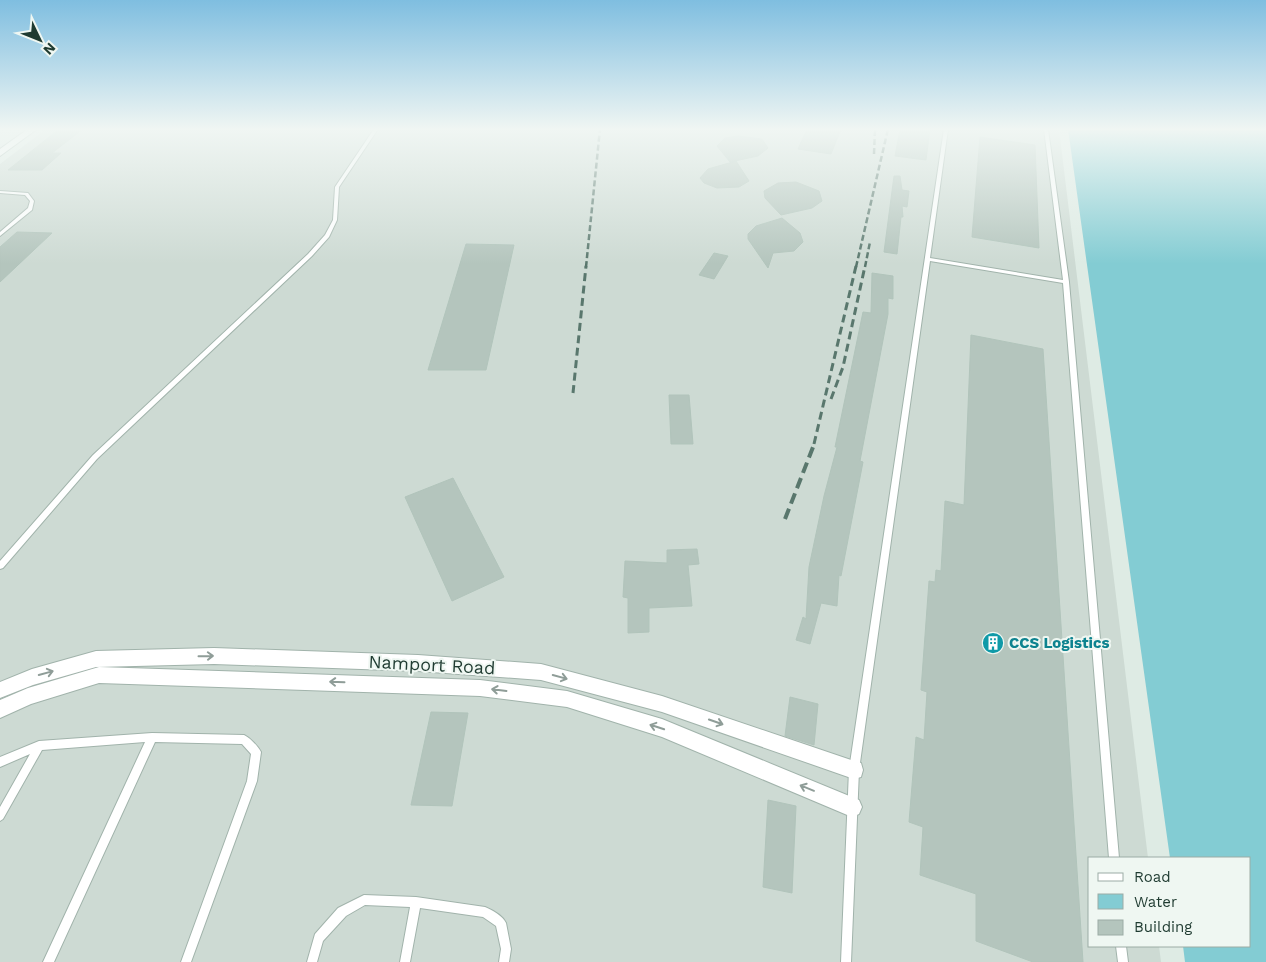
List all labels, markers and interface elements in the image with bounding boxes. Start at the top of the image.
north arrow [15,15,65,65]
text: N [40,40,59,58]
building icon: CCS Logistics [981,631,1005,655]
place label: CCS Logistics [1009,634,1109,652]
one-way arrow [198,651,214,661]
street label: Namport Road [368,651,496,678]
one-way arrow [37,668,53,677]
one-way arrow [552,673,568,682]
one-way arrow [329,678,345,687]
one-way arrow [491,685,507,695]
one-way arrow [708,718,723,727]
one-way arrow [649,721,665,731]
one-way arrow [800,783,815,792]
legend [1088,857,1251,947]
text: Road [1134,868,1171,886]
text: Water [1134,893,1177,911]
text: Building [1134,918,1192,936]

